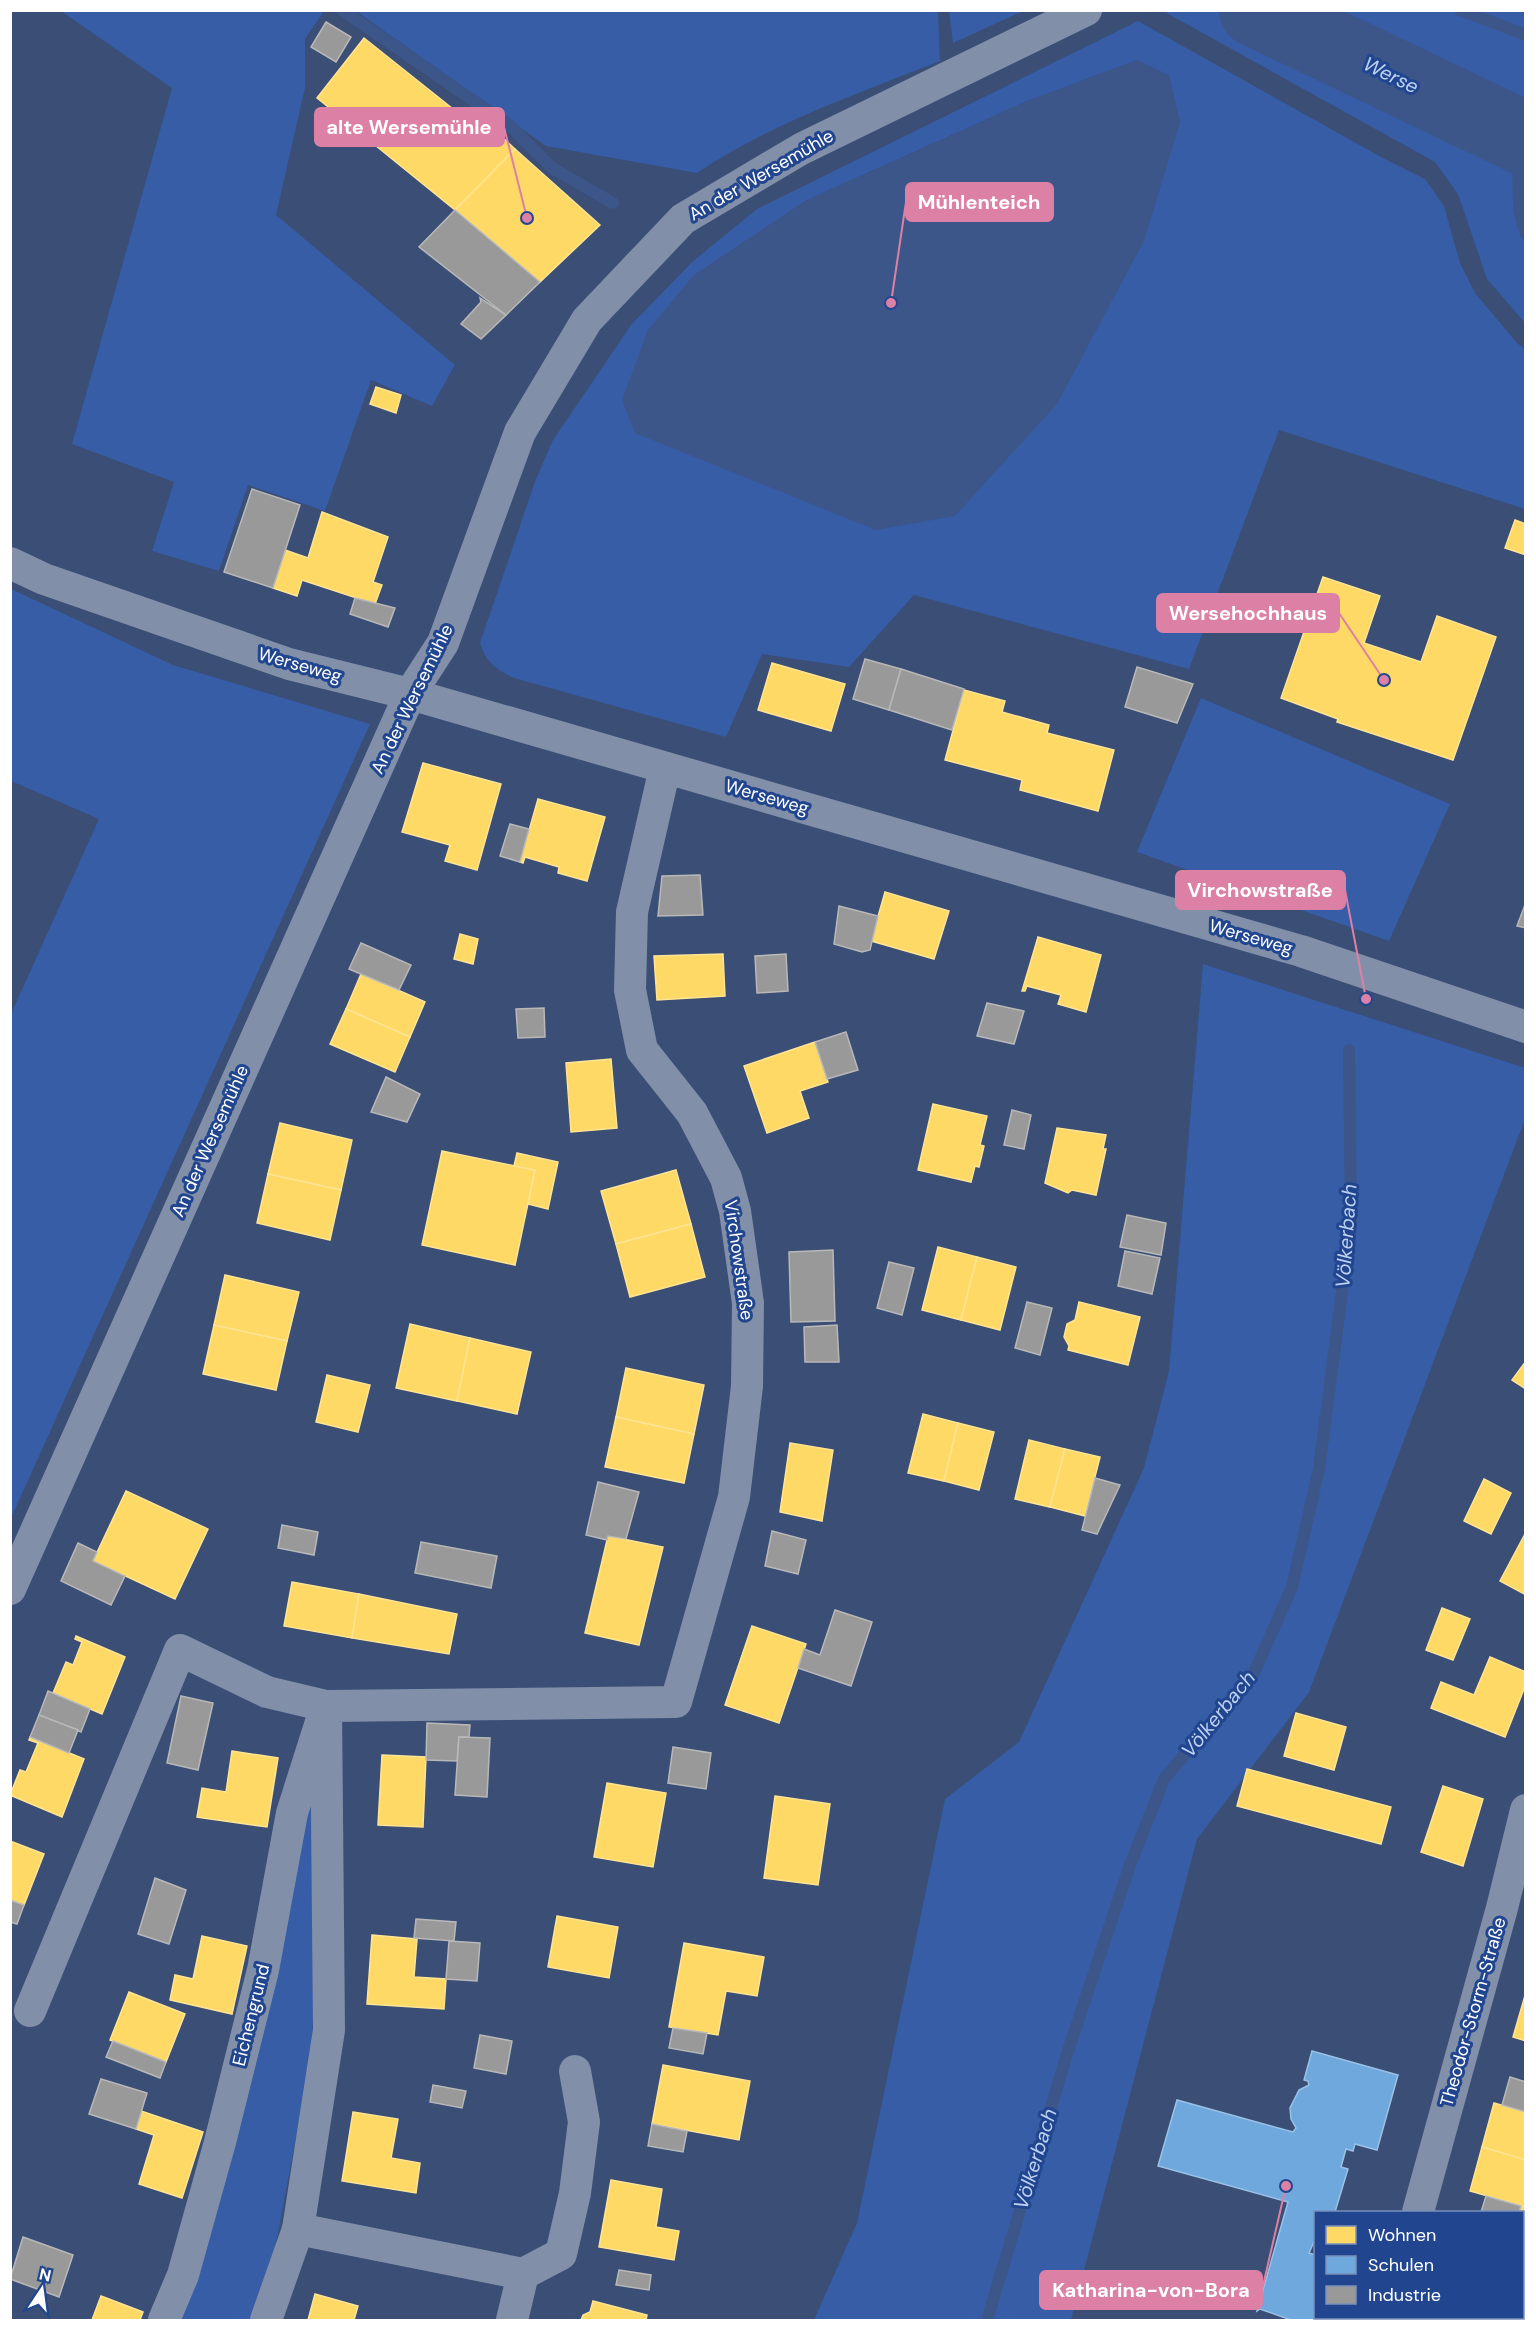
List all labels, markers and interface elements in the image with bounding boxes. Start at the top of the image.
water label: Werse [1359,51,1423,99]
callout: alte Wersemühle [315,108,504,146]
text: alte Wersemühle [326,114,492,140]
street label: An der Wersemühle [684,124,838,226]
callout: Mühlenteich [906,183,1053,221]
text: Mühlenteich [918,189,1040,215]
callout: Wersehochhaus [1157,594,1339,632]
text: Wersehochhaus [1169,600,1327,626]
street label: An der Wersemühle [365,620,459,778]
street label: Werseweg [255,642,345,688]
street label: Werseweg [722,774,812,820]
callout: Virchowstraße [1176,871,1345,909]
text: Virchowstraße [1187,877,1333,903]
street label: Werseweg [1206,914,1296,960]
street label: An der Wersemühle [166,1061,254,1221]
water label: Völkerbach [1329,1183,1363,1289]
street label: Virchowstraße [719,1198,759,1322]
water label: Völkerbach [1175,1665,1261,1763]
street label: Theodor-Storm-Straße [1434,1915,1512,2109]
street label: Eichengrund [227,1961,275,2069]
water label: Völkerbach [1007,2105,1063,2213]
legend [1314,2211,1524,2319]
text: Wohnen [1368,2223,1436,2247]
text: Schulen [1368,2253,1434,2277]
north arrow [12,2259,72,2319]
text: N [37,2263,53,2286]
callout: Katharina-von-Bora [1040,2271,1262,2309]
text: Katharina-von-Bora [1052,2277,1250,2303]
text: Industrie [1368,2283,1441,2307]

